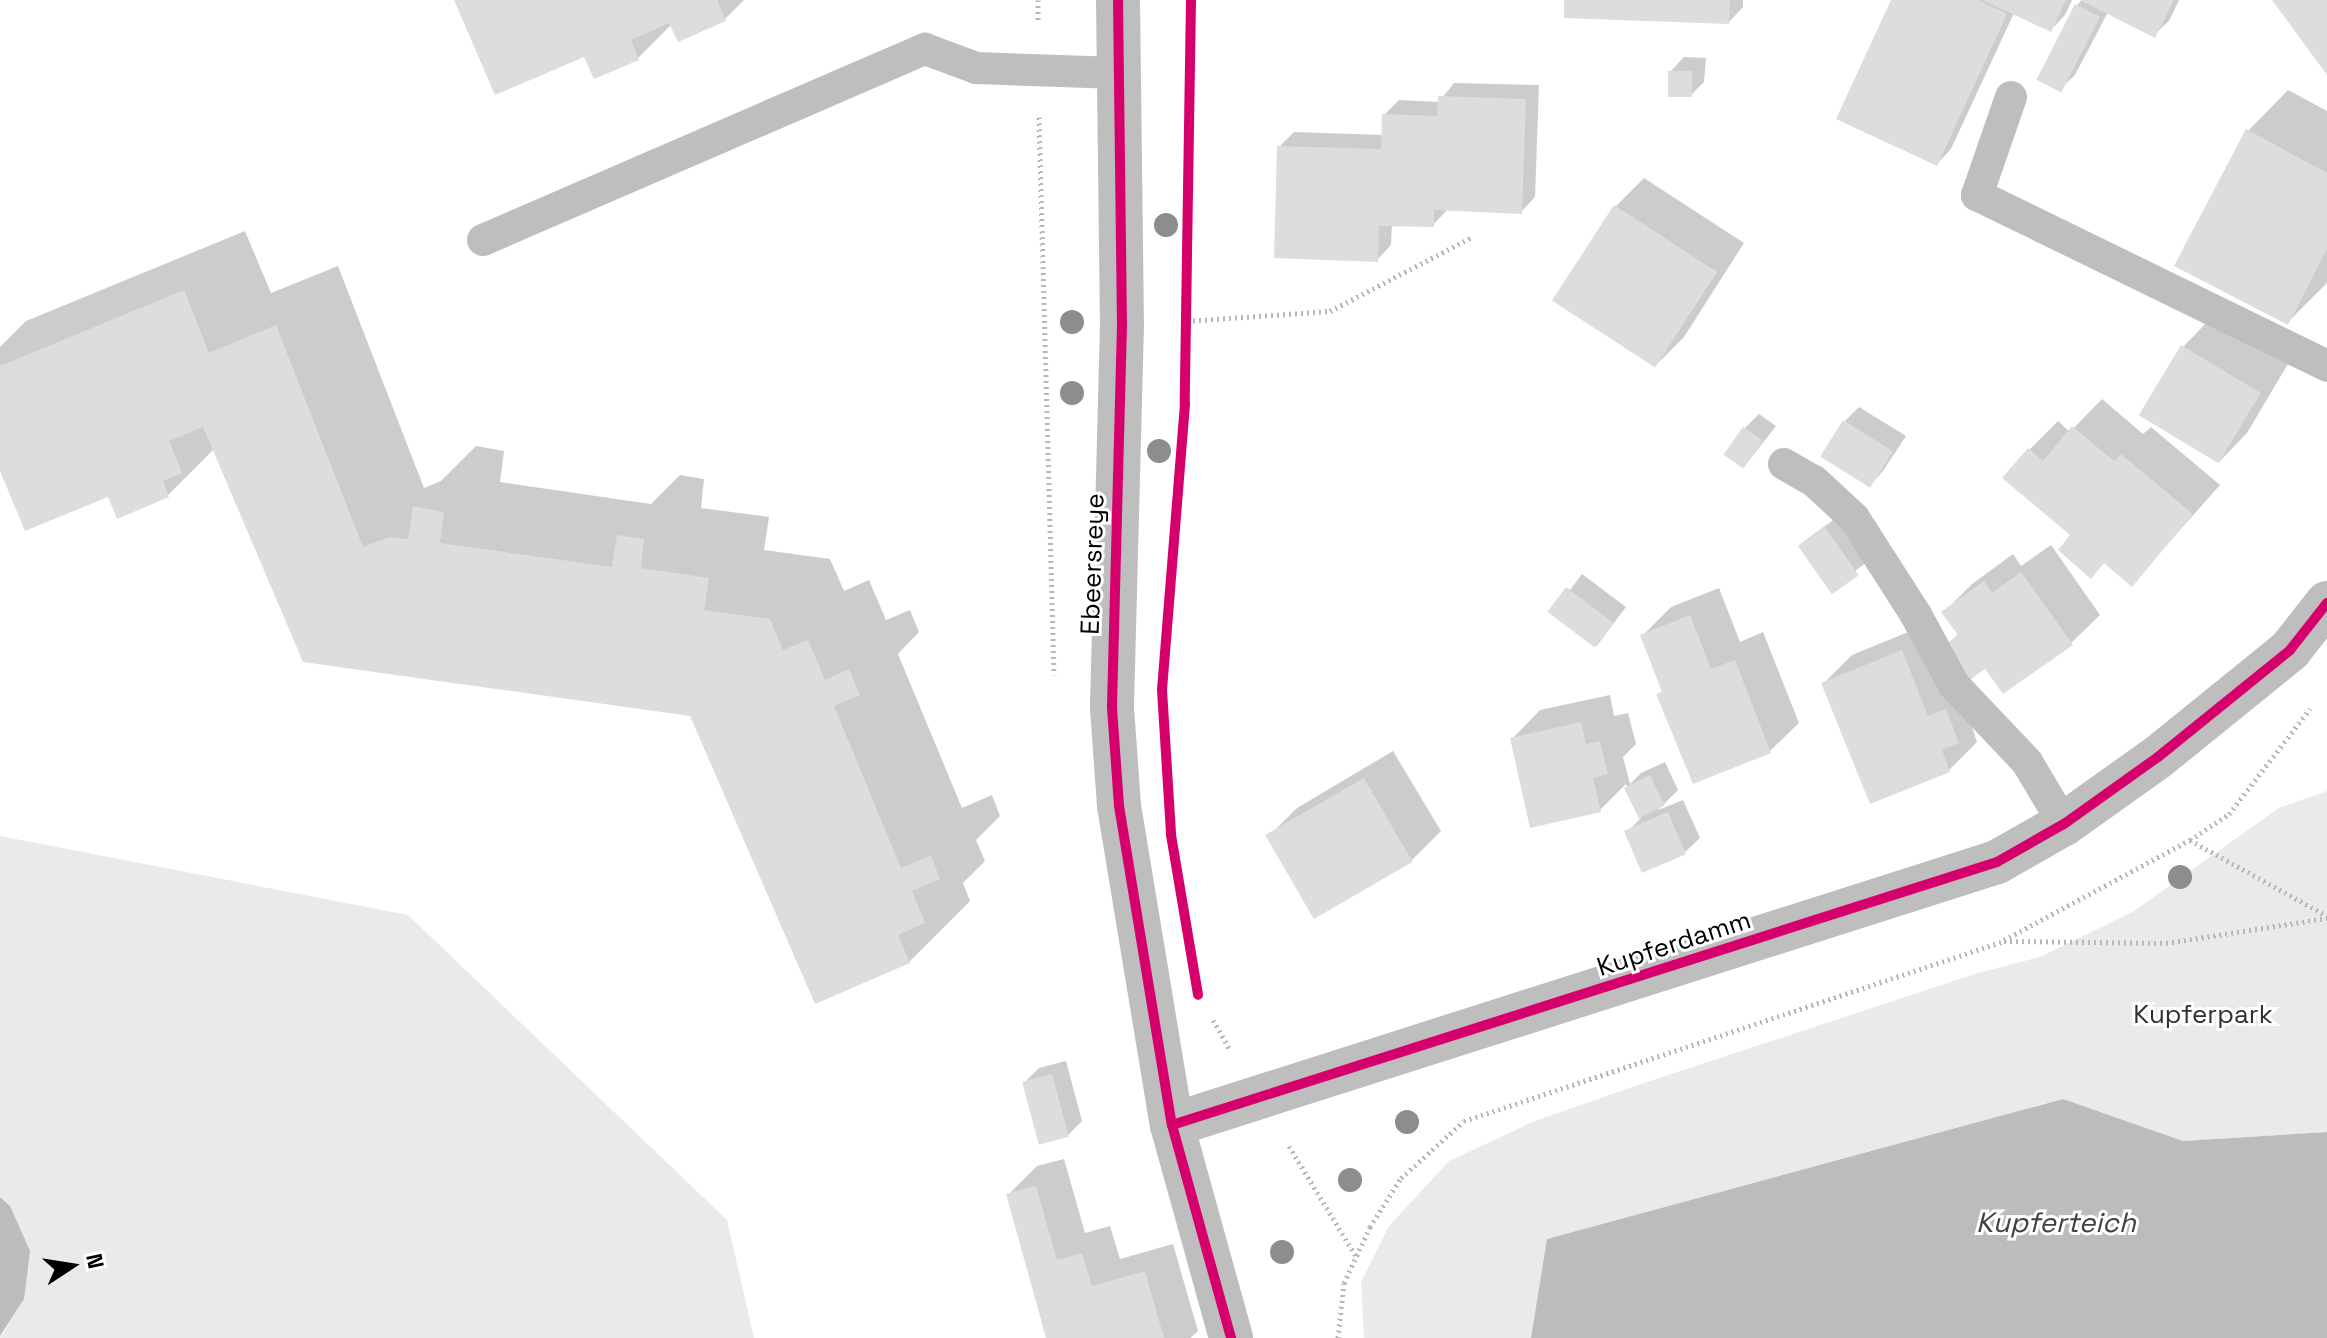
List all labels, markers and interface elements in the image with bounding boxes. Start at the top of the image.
street label: Ebeersreye [1075,493,1111,635]
street label: Kupferdamm [1593,904,1755,984]
park label: Kupferpark [2133,999,2273,1031]
water label: Kupferteich [1976,1205,2136,1239]
north arrow [32,1226,112,1306]
text: N [80,1251,111,1271]

